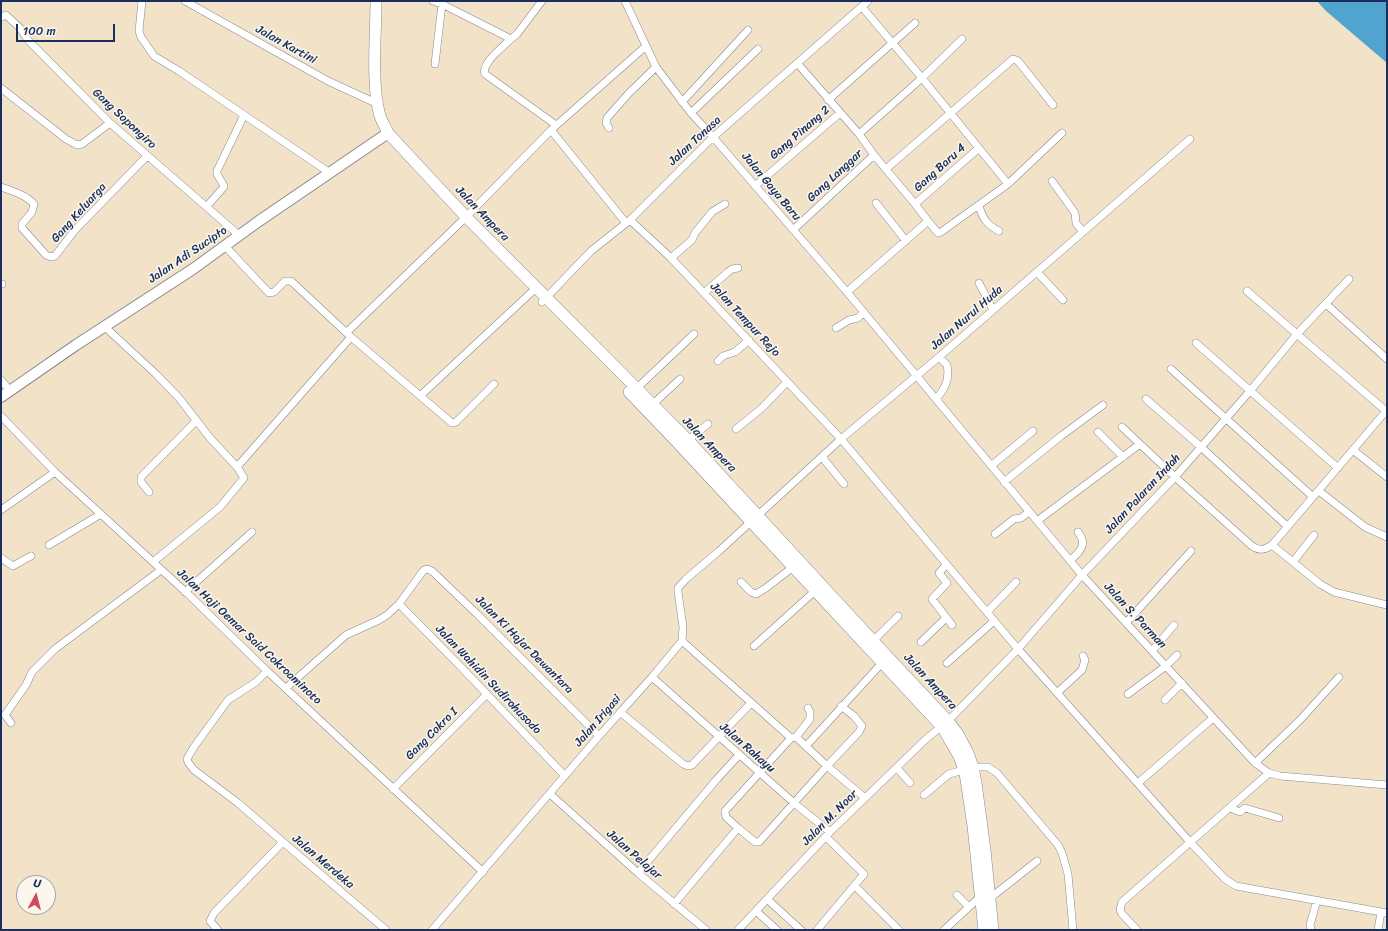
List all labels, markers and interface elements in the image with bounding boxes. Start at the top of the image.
scale bar [18,16,117,42]
text: 100 m [23,20,56,42]
street label: Jalan Kartini [253,22,319,68]
street label: Gang Sopongiro [89,86,159,152]
street label: Gang Pinang 2 [767,103,833,163]
street label: Jalan Tonasa [666,113,724,169]
street label: Gang Baru 4 [911,141,969,195]
street label: Gang Langgar [804,147,866,205]
street label: Jalan Gaya Baru [738,150,804,224]
street label: Gang Keluarga [48,180,110,246]
street label: Jalan Ampera [452,183,512,245]
street label: Jalan Adi Sucipto [146,223,230,287]
street label: Jalan Tempur Rejo [707,280,783,360]
street label: Jalan Nurul Huda [928,283,1006,353]
street label: Jalan Ampera [679,414,739,476]
street label: Jalan Palaran Indah [1102,451,1184,537]
street label: Jalan Haji Oemar Said Cokroaminoto [174,566,324,708]
street label: Jalan S. Parman [1101,580,1169,652]
street label: Jalan Ki Hajar Dewantara [472,593,576,697]
street label: Jalan Wahidin Sudirohusodo [432,623,544,737]
street label: Jalan Ampera [900,651,960,713]
street label: Jalan Irigasi [572,692,624,750]
street label: Gang Cokro I [403,705,461,763]
street label: Jalan Rahayu [716,720,778,776]
street label: Jalan M. Noor [799,787,861,849]
street label: Jalan Pelajar [603,827,665,883]
street label: Jalan Merdeka [289,832,357,892]
text: U [33,874,42,893]
north arrow [16,875,56,915]

